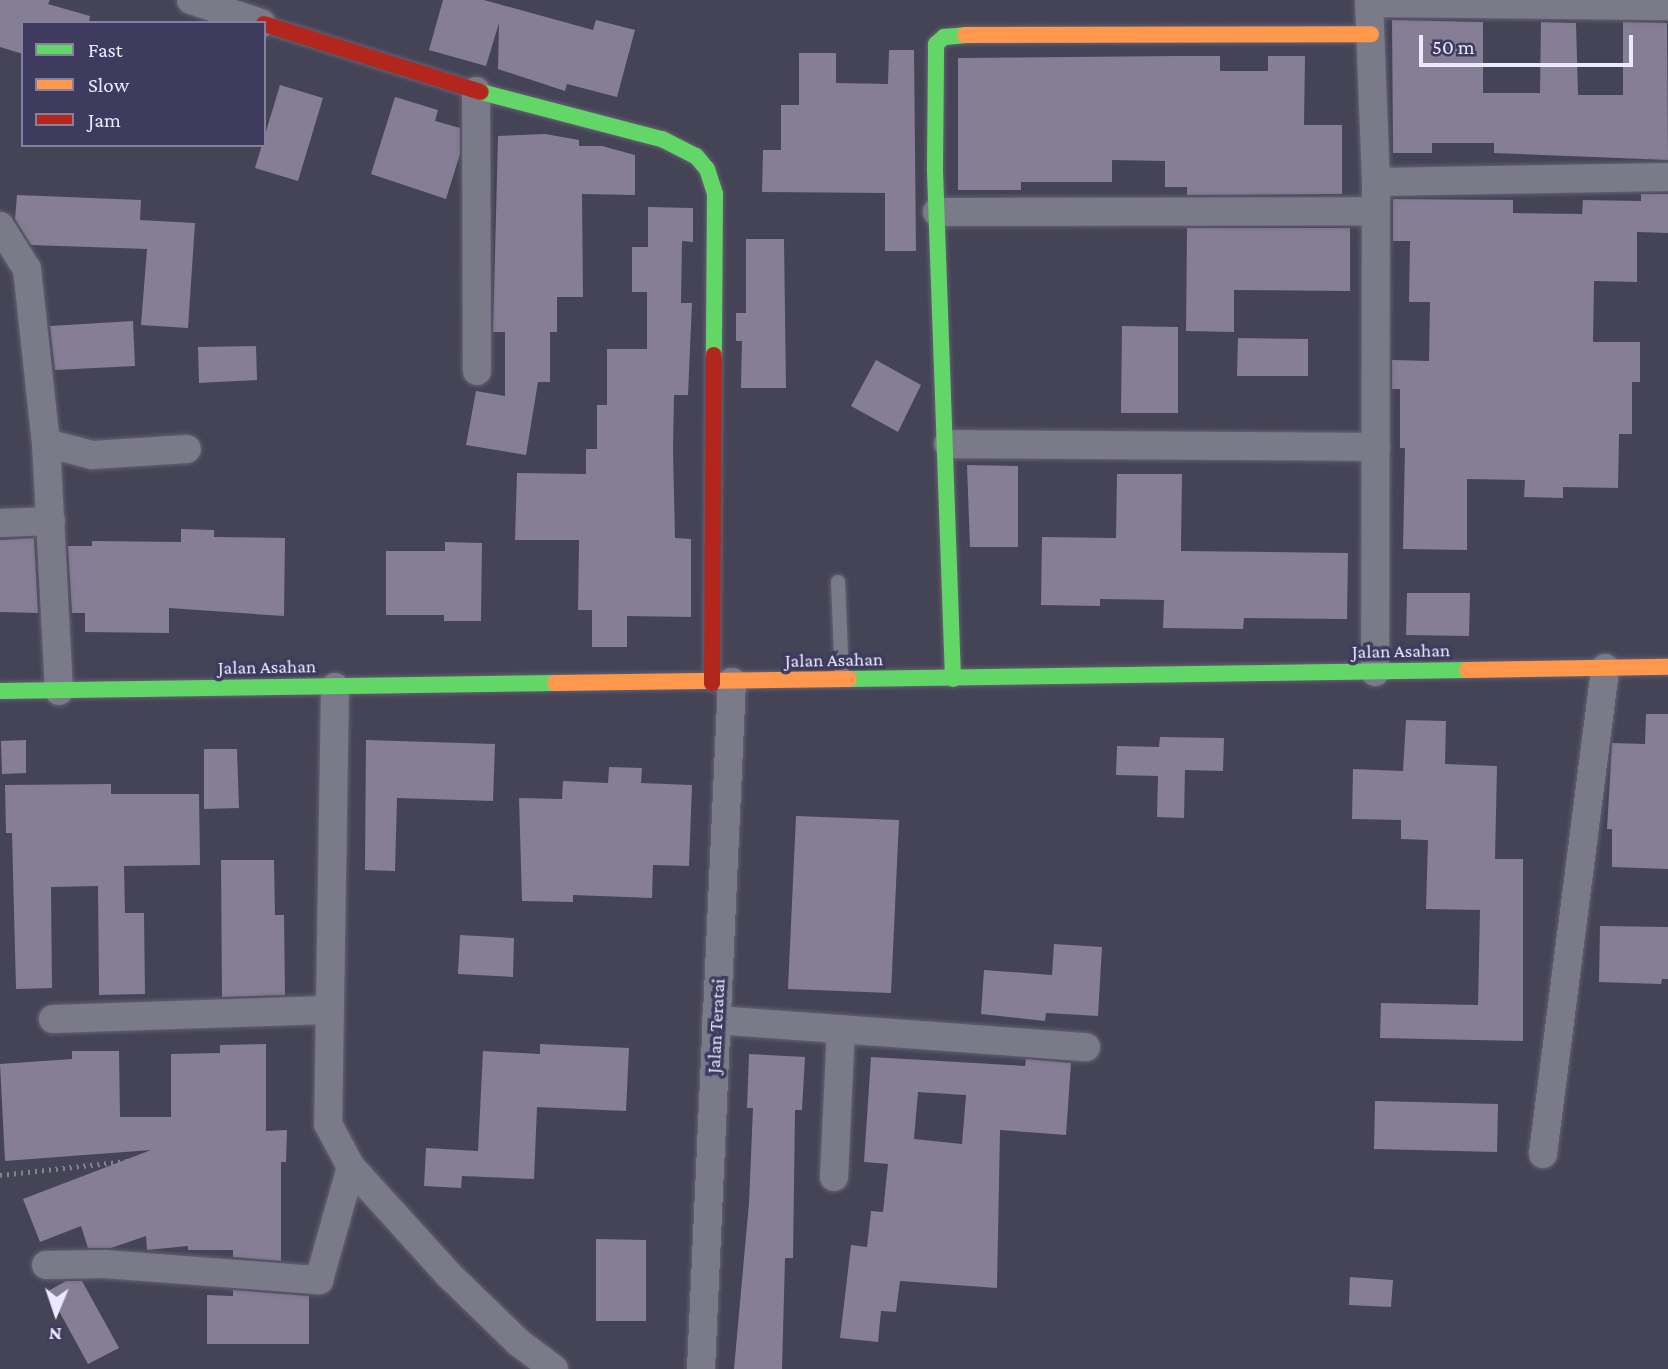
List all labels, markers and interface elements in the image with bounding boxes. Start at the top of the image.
legend [21,21,266,147]
scale bar [1423,21,1636,65]
text: 50 m [1432,35,1475,59]
text: Fast [88,38,123,62]
text: Slow [88,73,129,97]
text: Jam [88,108,121,132]
street label: Jalan Asahan [1352,639,1450,663]
street label: Jalan Asahan [785,648,883,672]
street label: Jalan Asahan [218,655,316,679]
street label: Jalan Teratai [702,978,730,1074]
north arrow [21,1278,91,1348]
text: N [48,1324,62,1345]

